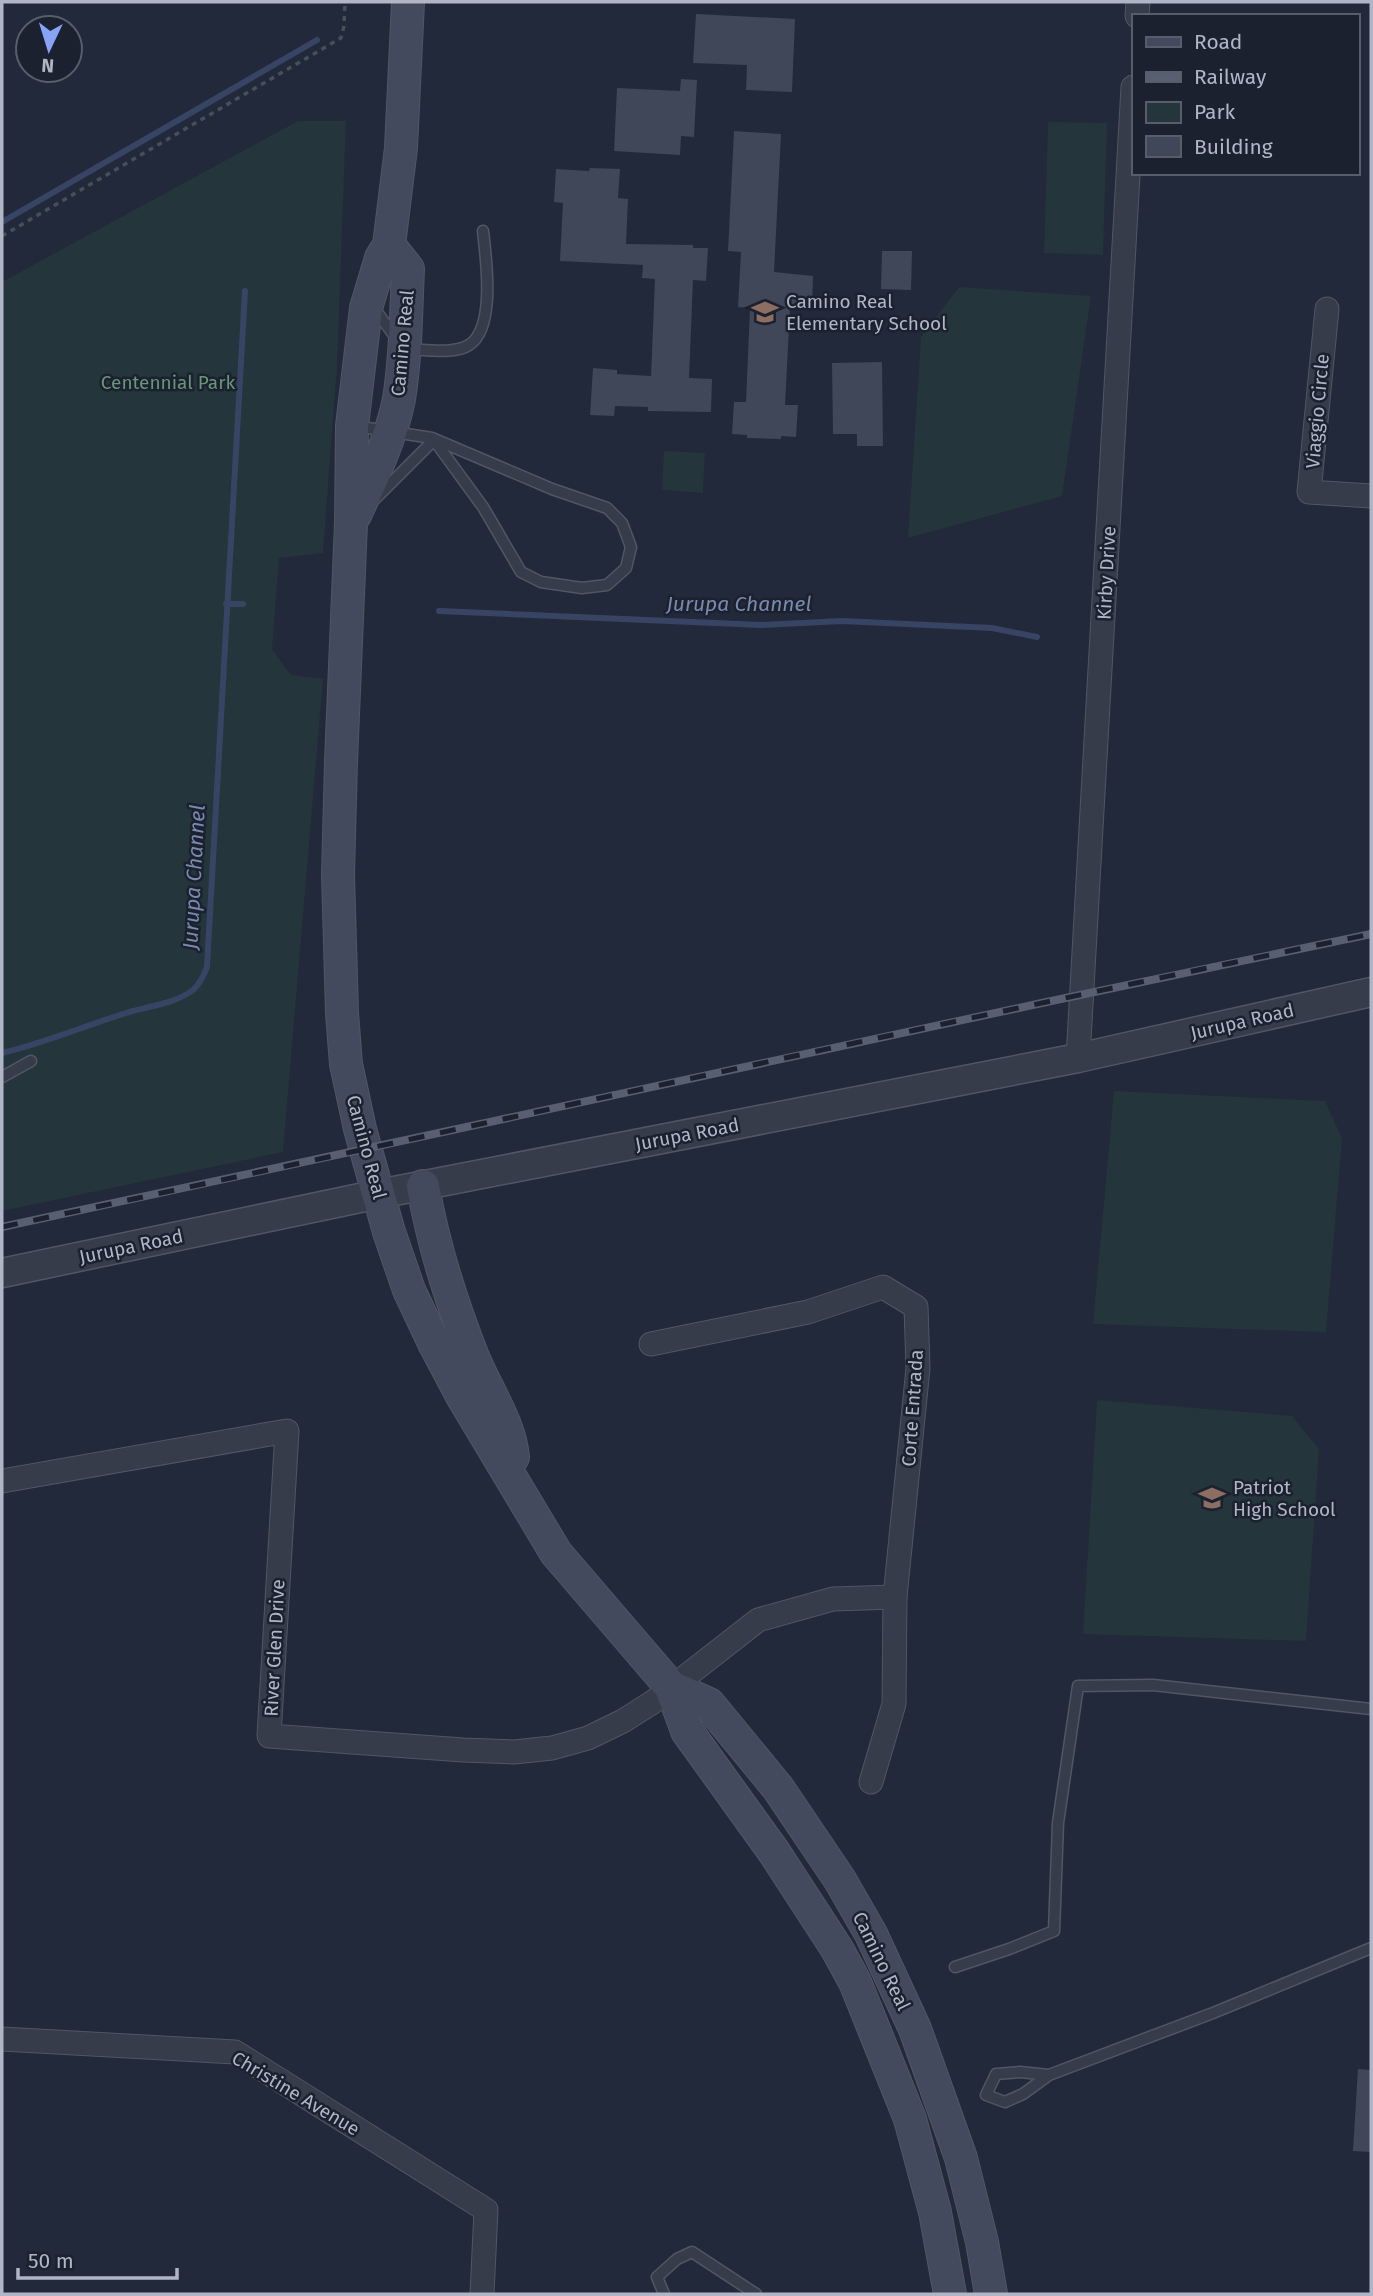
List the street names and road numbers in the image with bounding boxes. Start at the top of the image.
street label: Camino Real [386,288,419,397]
street label: Viaggio Circle [1301,353,1334,469]
street label: Kirby Drive [1093,525,1120,621]
street label: Jurupa Road [1188,998,1296,1045]
street label: Camino Real [342,1093,392,1202]
street label: Jurupa Road [633,1113,741,1156]
street label: Jurupa Road [77,1224,185,1269]
street label: Corte Entrada [897,1349,928,1467]
street label: River Glen Drive [259,1579,290,1717]
street label: Camino Real [848,1908,915,2015]
street label: Christine Avenue [228,2046,364,2141]

